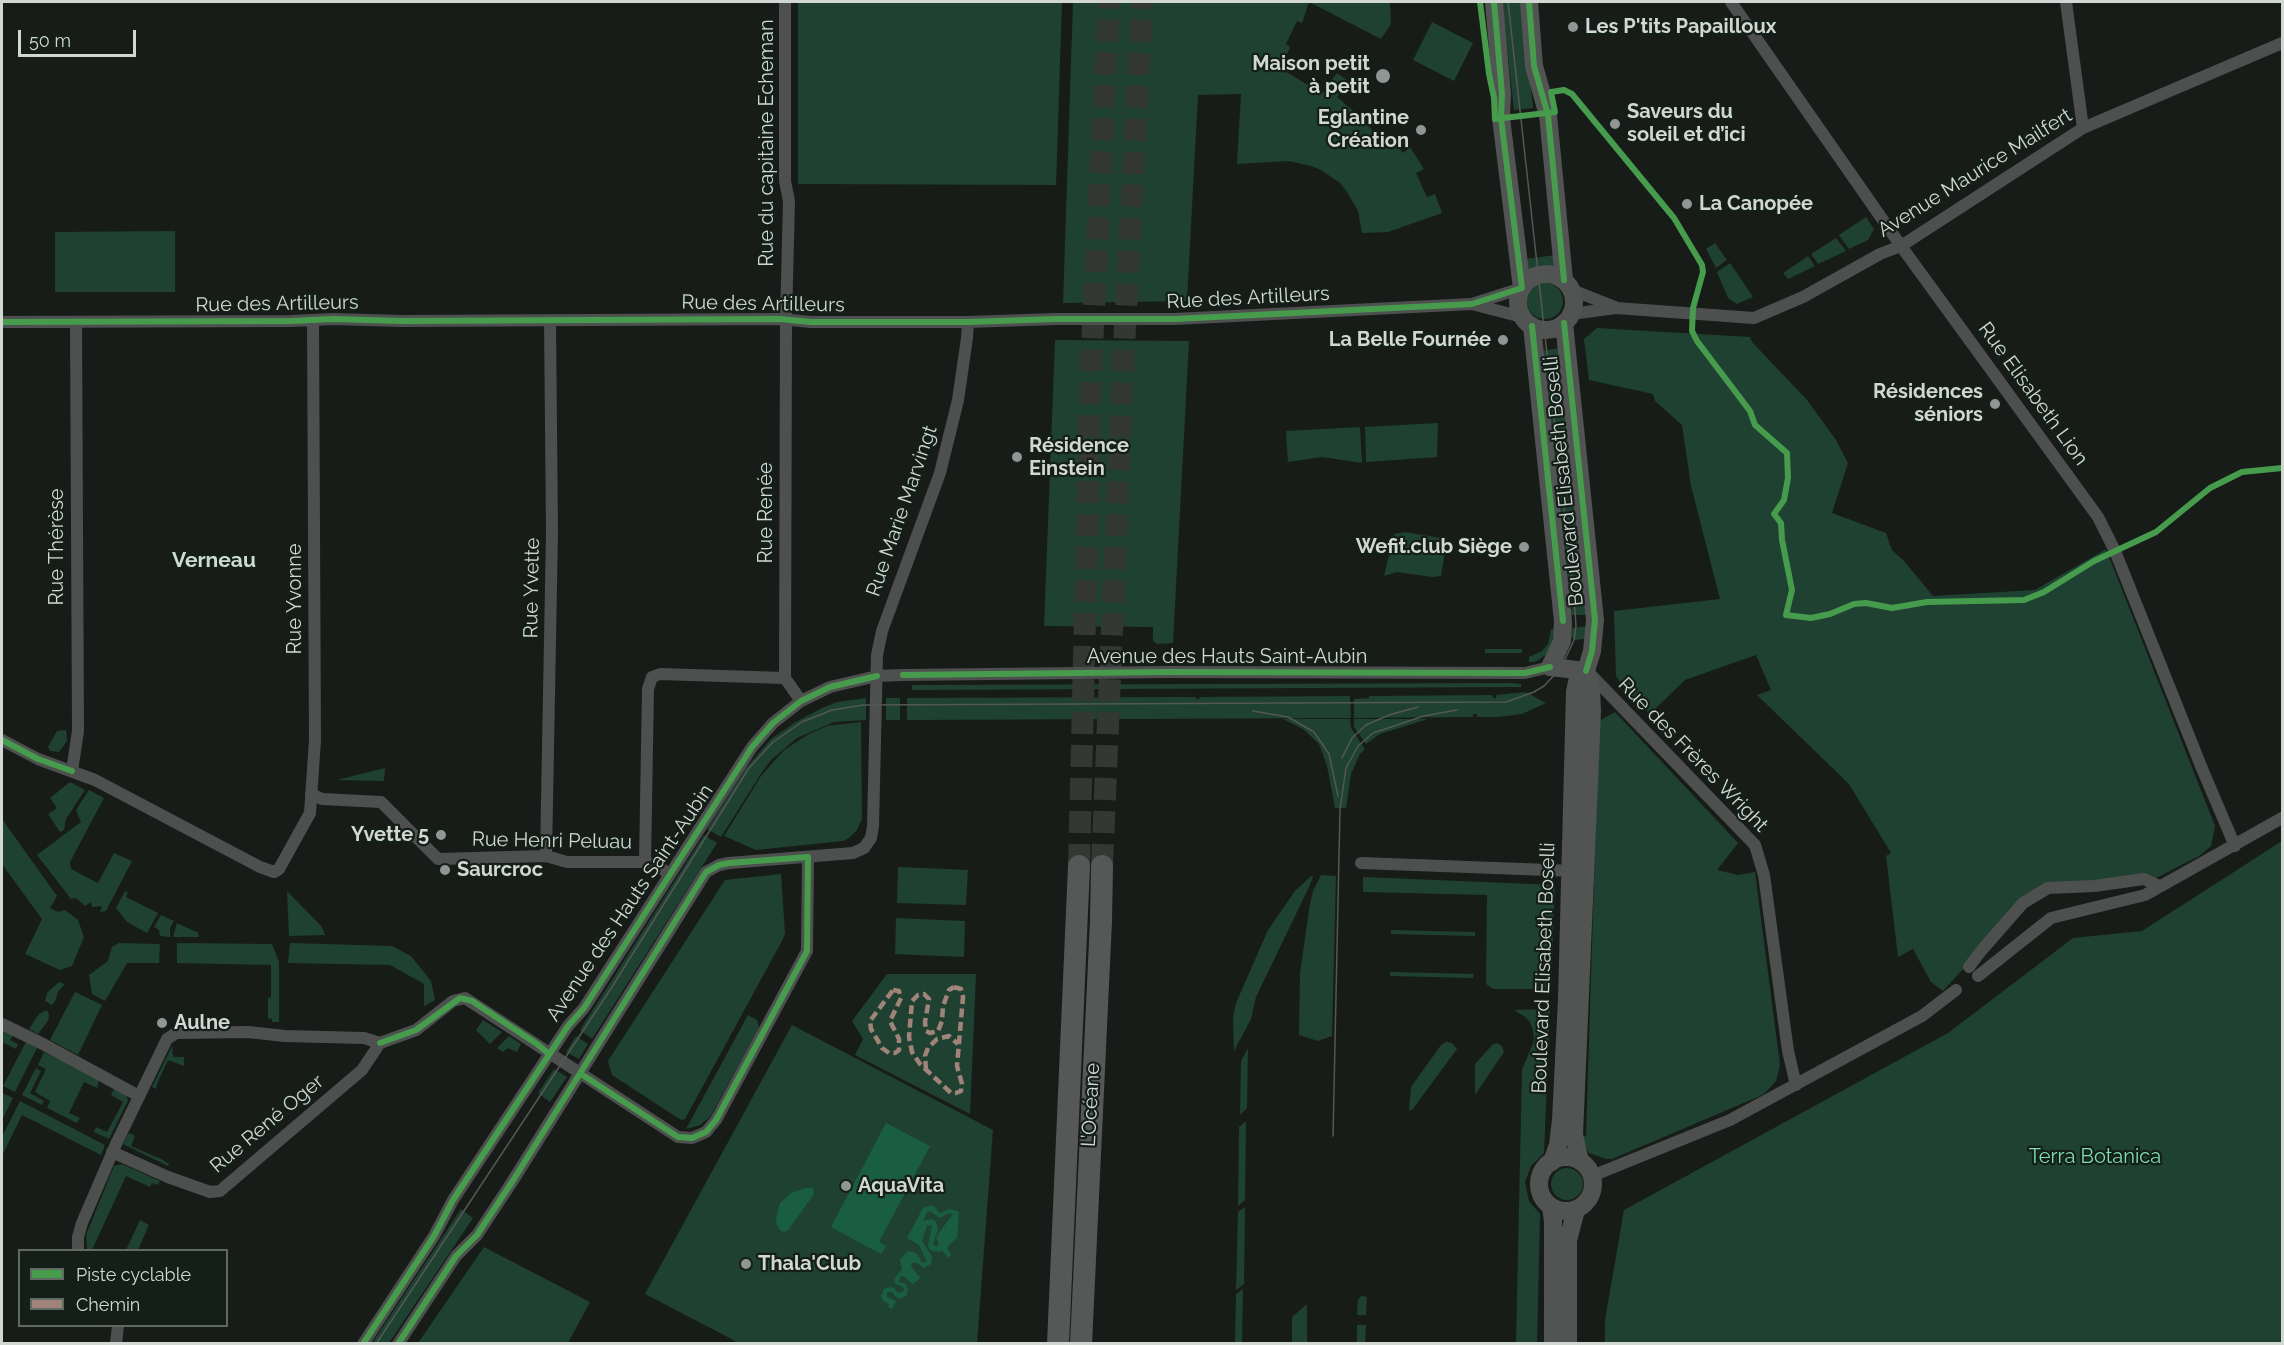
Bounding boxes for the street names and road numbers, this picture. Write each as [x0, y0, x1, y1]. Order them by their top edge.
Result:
street label: Rue du capitaine Echeman [755, 19, 779, 267]
street label: Avenue Maurice Mailfert [1873, 103, 2077, 243]
street label: Rue des Artilleurs [1166, 282, 1330, 314]
street label: Rue des Artilleurs [195, 291, 359, 317]
street label: Rue des Artilleurs [681, 291, 845, 317]
street label: Rue Elisabeth Lion [1973, 318, 2093, 470]
street label: Boulevard Elisabeth Boselli [1539, 355, 1589, 607]
street label: Rue Marie Marvingt [861, 422, 943, 600]
street label: Rue Renée [754, 462, 778, 564]
street label: Rue Thérèse [45, 488, 69, 606]
street label: Rue Yvette [519, 537, 545, 639]
street label: Rue Yvonne [283, 543, 307, 655]
street label: Avenue des Hauts Saint-Aubin [1087, 645, 1367, 669]
street label: Rue des Frères Wright [1613, 673, 1773, 837]
street label: Avenue des Hauts Saint-Aubin [542, 780, 718, 1026]
street label: Rue Henri Peluau [472, 828, 632, 854]
street label: Boulevard Elisabeth Boselli [1528, 842, 1560, 1094]
street label: L’Océane [1077, 1062, 1105, 1148]
street label: Rue René Oger [205, 1070, 329, 1178]

